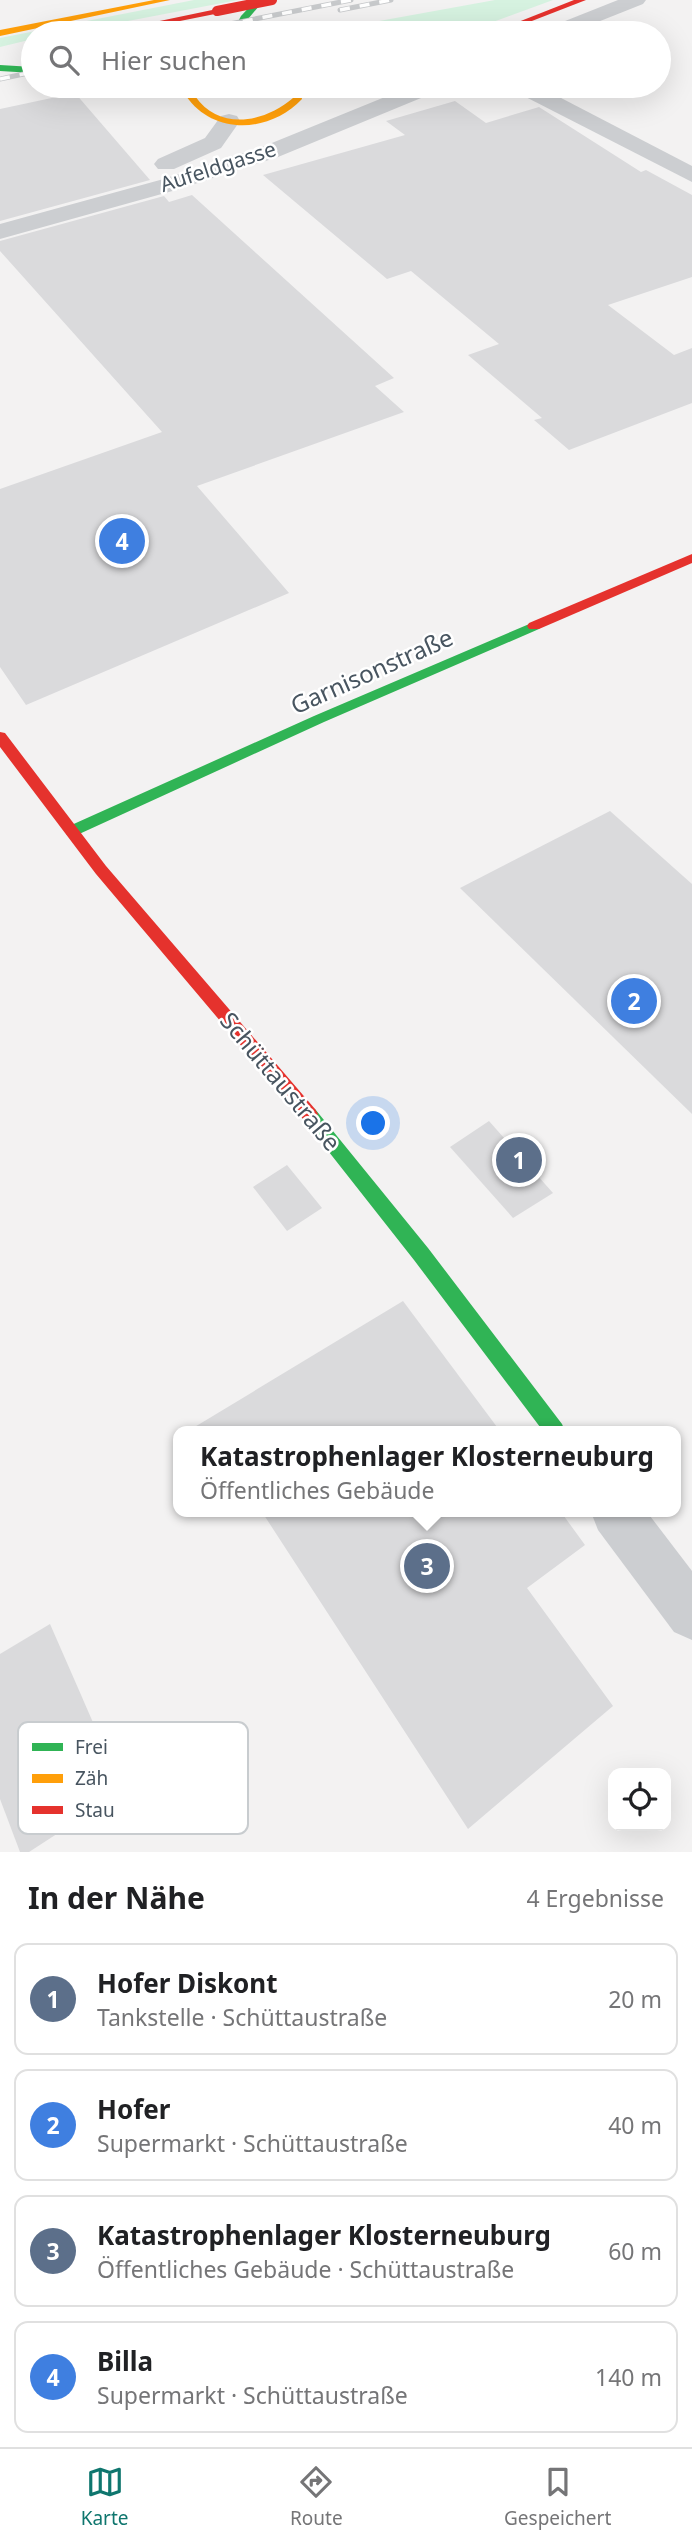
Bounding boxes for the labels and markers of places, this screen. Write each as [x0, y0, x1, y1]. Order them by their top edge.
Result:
pin: 4 [99, 515, 145, 567]
pin: 2 [611, 975, 657, 1027]
pin: 1 [496, 1134, 542, 1186]
pin: 3 [404, 1540, 450, 1592]

